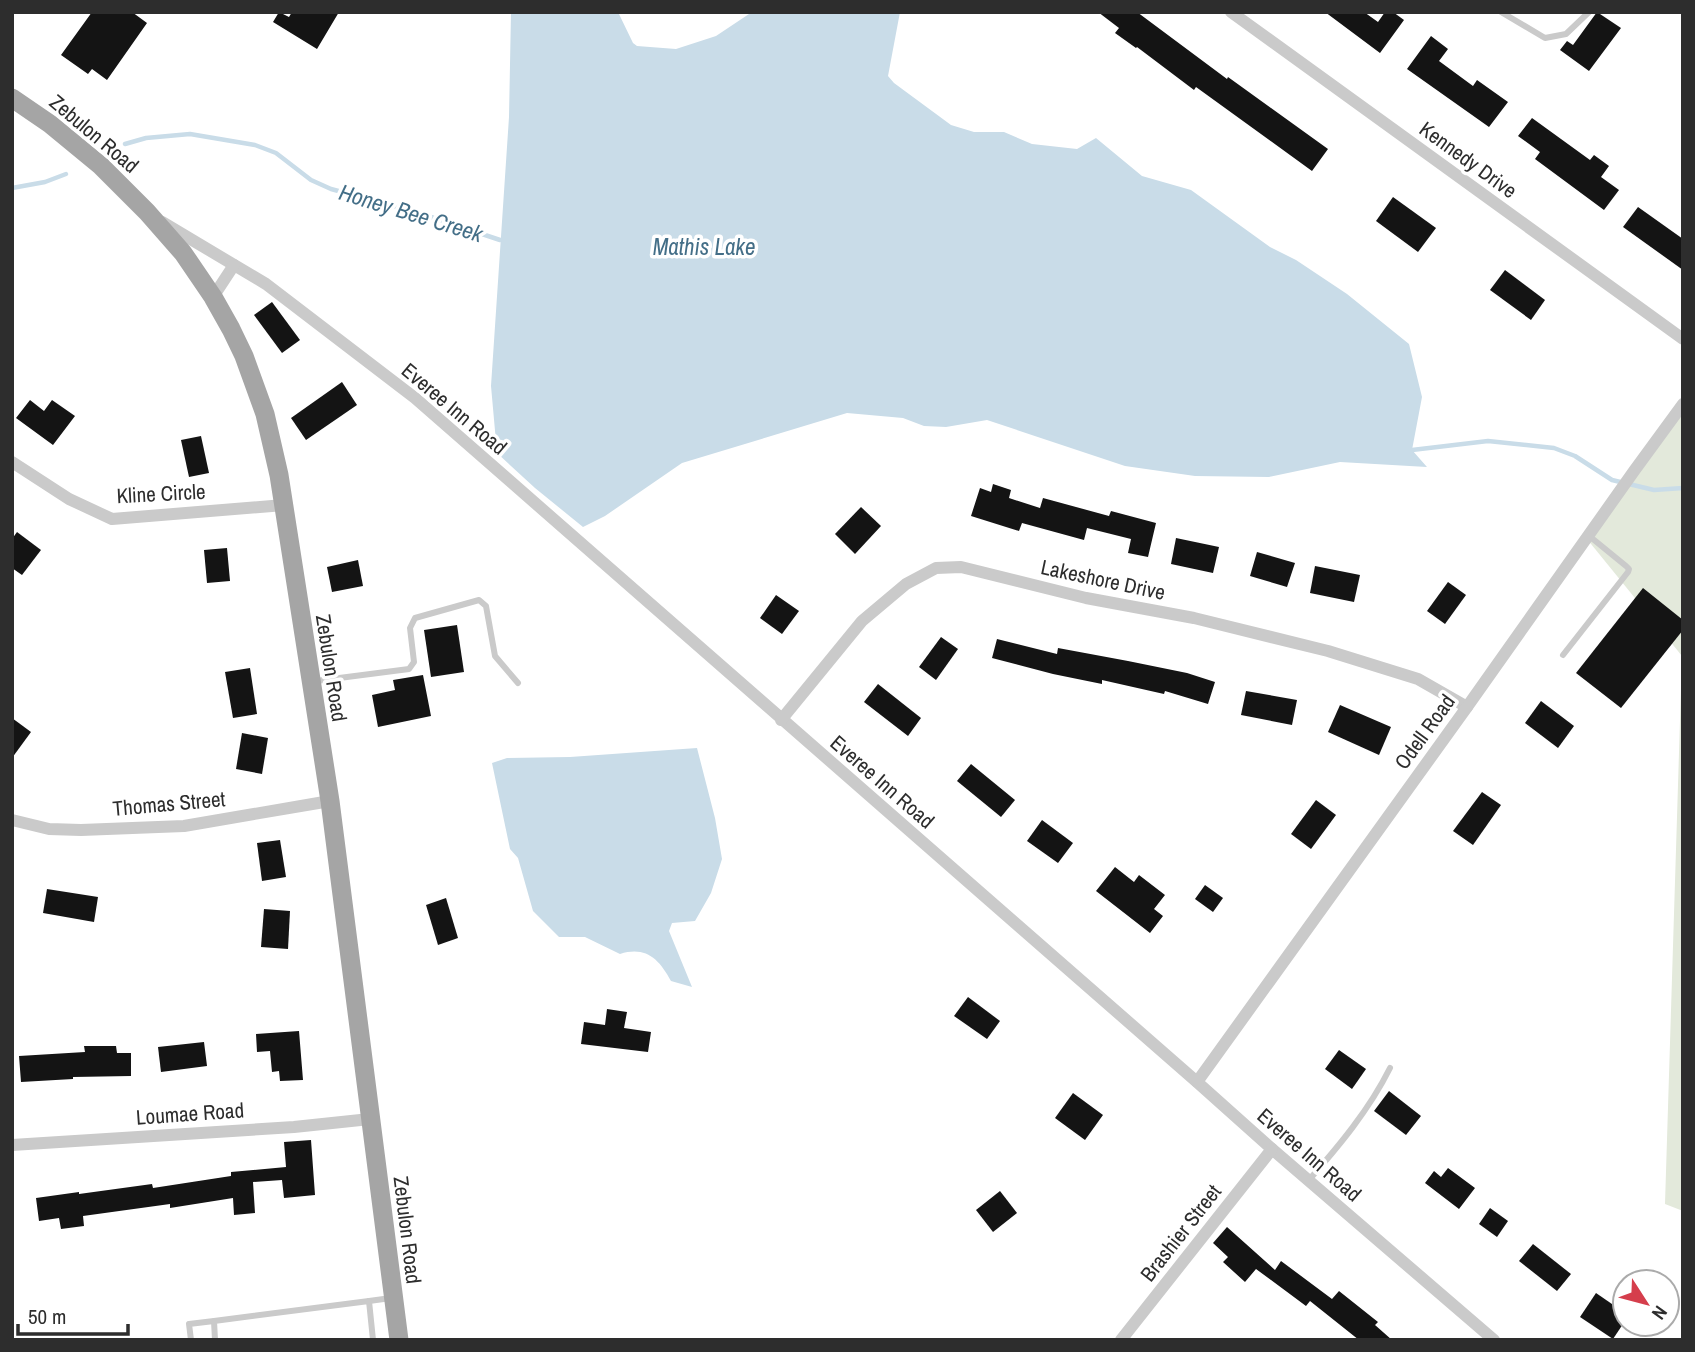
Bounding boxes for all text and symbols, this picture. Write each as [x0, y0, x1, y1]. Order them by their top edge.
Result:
street label: Zebulon Road [44, 88, 145, 179]
street label: Kennedy Drive [1414, 114, 1523, 205]
water label: Honey Bee Creek [335, 176, 488, 250]
water label: Mathis Lake [653, 231, 755, 262]
street label: Everee Inn Road [396, 356, 513, 461]
street label: Kline Circle [116, 477, 206, 510]
street label: Lakeshore Drive [1038, 552, 1168, 607]
street label: Zebulon Road [309, 612, 354, 724]
street label: Odell Road [1388, 688, 1462, 775]
street label: Everee Inn Road [824, 728, 941, 835]
street label: Thomas Street [111, 784, 227, 823]
street label: Loumae Road [135, 1095, 245, 1132]
street label: Everee Inn Road [1251, 1101, 1368, 1208]
street label: Zebulon Road [387, 1174, 428, 1285]
street label: Brashier Street [1134, 1178, 1228, 1287]
north arrow [1611, 1268, 1681, 1338]
scale bar [18, 1292, 128, 1336]
text: N [1646, 1301, 1674, 1325]
text: 50 m [28, 1302, 66, 1331]

